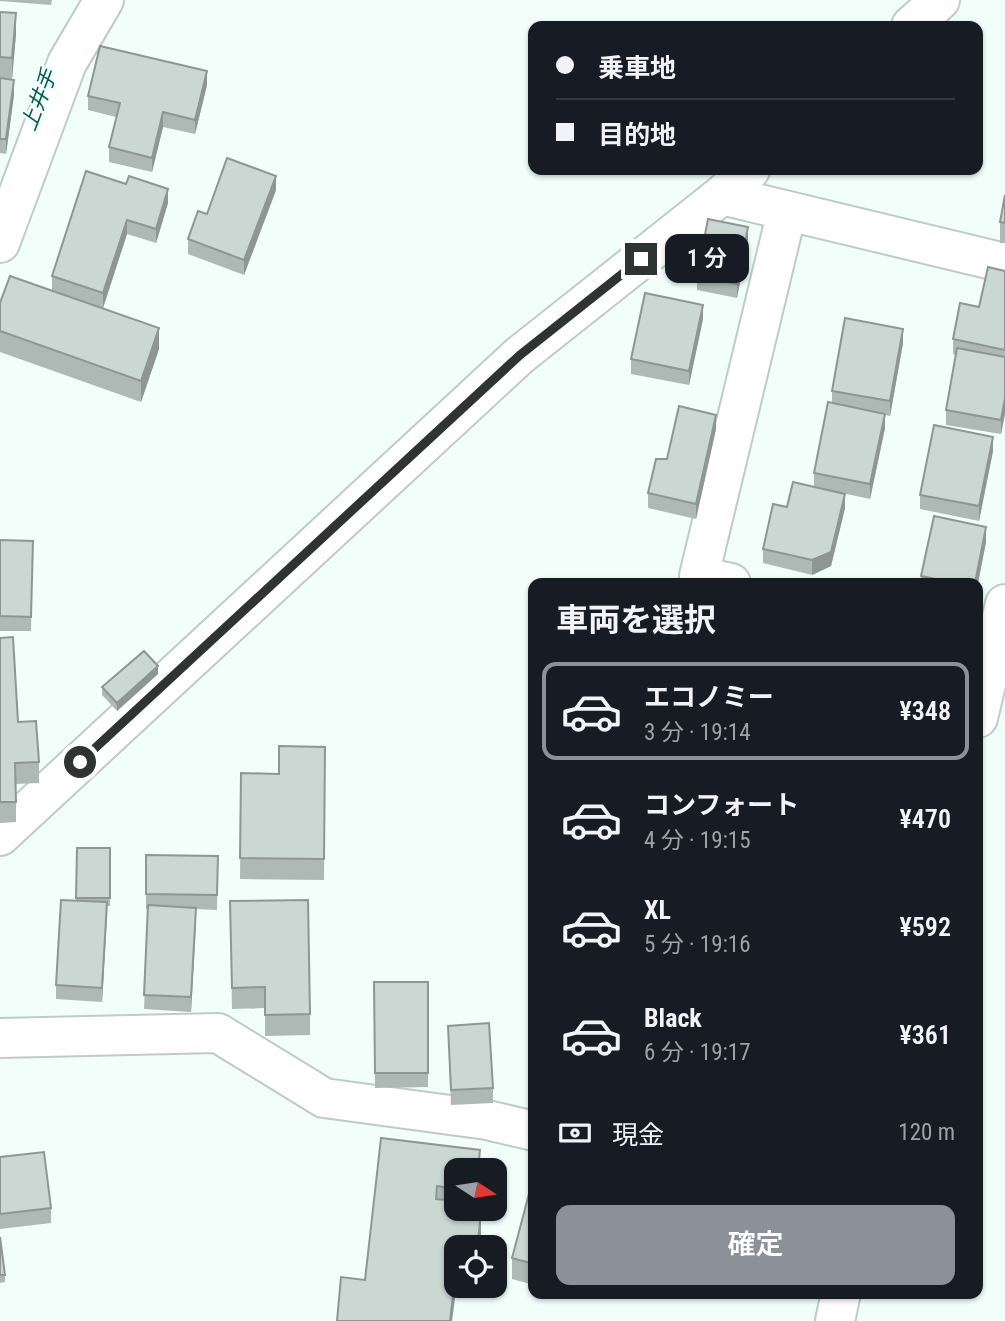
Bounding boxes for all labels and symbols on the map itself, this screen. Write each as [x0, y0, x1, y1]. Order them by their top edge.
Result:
water label: 上井手 [17, 64, 62, 134]
callout: 1 分 [666, 234, 750, 284]
route end [625, 243, 657, 275]
route start [64, 746, 96, 778]
north arrow [444, 1158, 508, 1222]

